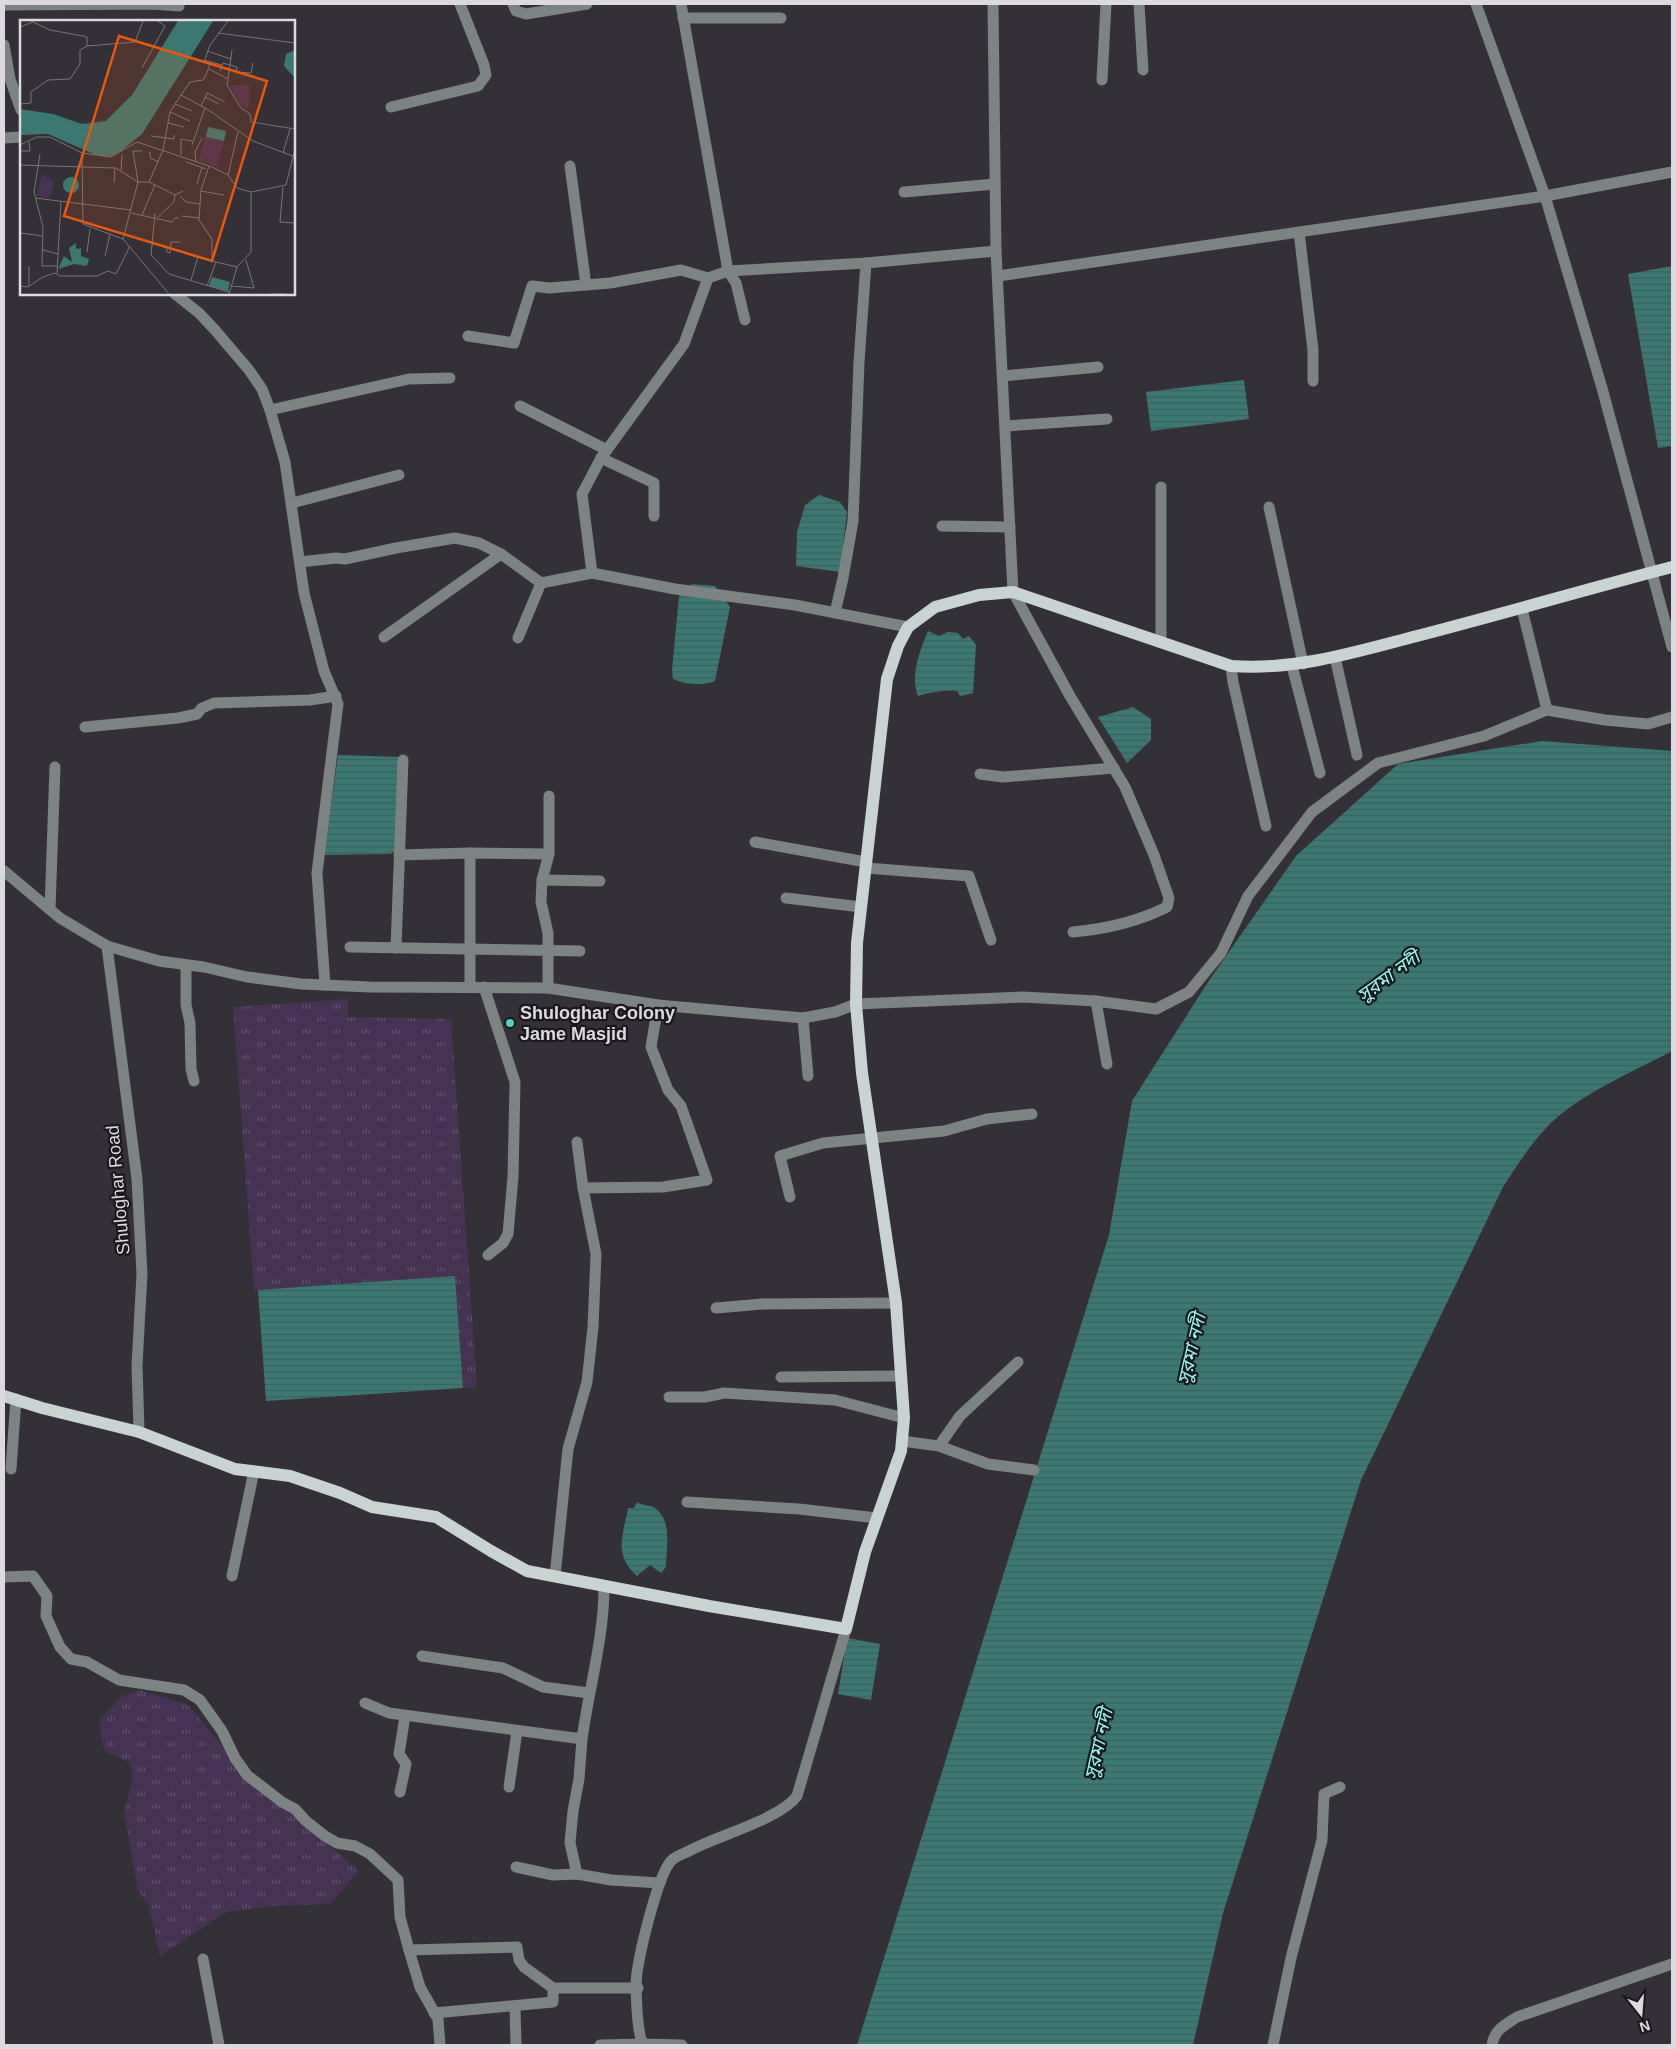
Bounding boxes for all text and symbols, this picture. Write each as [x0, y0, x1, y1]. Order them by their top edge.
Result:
inset map [20, 20, 295, 295]
water label: সুরমা নদী [1352, 944, 1427, 1007]
place label: Shuloghar Colony Jame Masjid [520, 1003, 675, 1044]
marker: Shuloghar Colony Jame Masjid [504, 1017, 516, 1029]
street label: Shuloghar Road [102, 1124, 134, 1256]
water label: সুরমা নদী [1172, 1308, 1212, 1387]
water label: সুরমা নদী [1079, 1703, 1119, 1782]
north arrow [1616, 1989, 1666, 2039]
text: N [1638, 2017, 1652, 2036]

